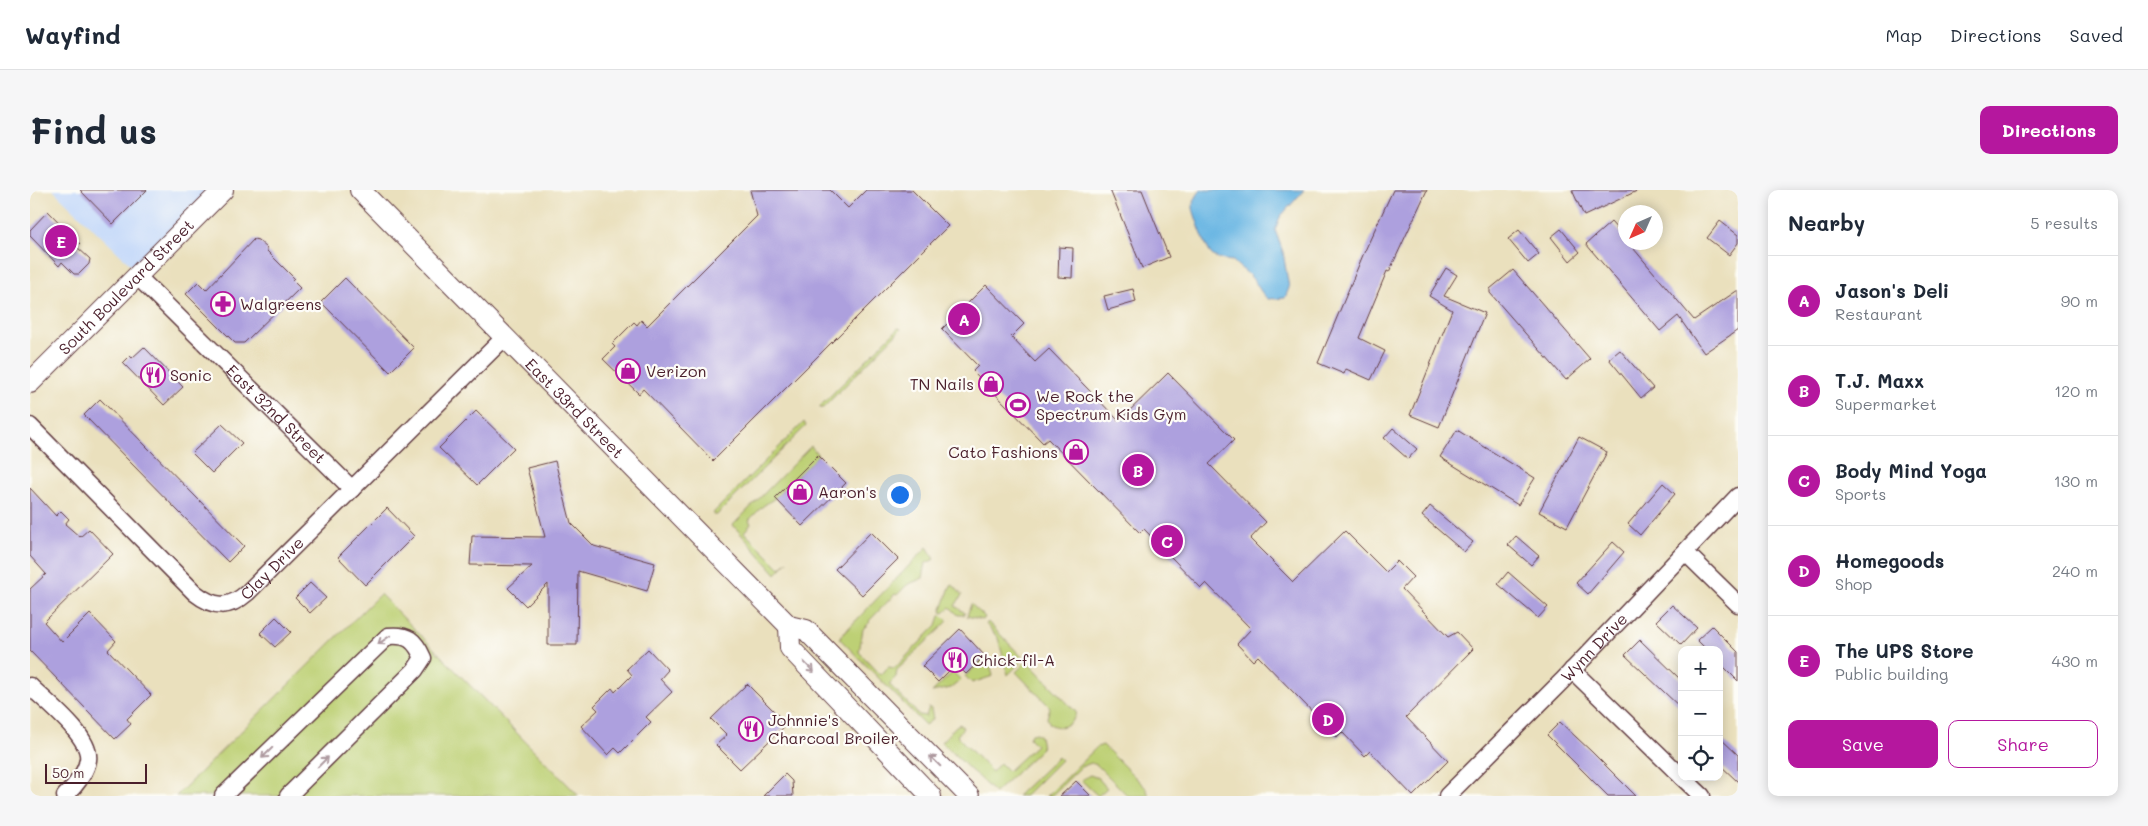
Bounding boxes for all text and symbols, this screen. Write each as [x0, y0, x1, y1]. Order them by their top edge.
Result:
text: Wayfind [25, 19, 121, 50]
text: Map [1885, 23, 1922, 47]
text: Directions [1950, 23, 2042, 47]
text: Saved [2070, 23, 2123, 47]
button: Directions [1980, 106, 2118, 154]
text: Find us [30, 107, 157, 153]
north arrow [1618, 205, 1663, 250]
text: Nearby [1788, 209, 1865, 236]
text: 5 results [2030, 212, 2098, 233]
street label: South Boulevard Street [54, 214, 198, 359]
pin: E [45, 222, 77, 260]
text: Jason's Deli [1835, 278, 1949, 303]
text: A [1798, 290, 1810, 311]
text: 90 m [2061, 290, 2098, 311]
pharmacy icon: Walgreens [210, 291, 236, 317]
place label: Walgreens [240, 293, 322, 314]
pin: A [948, 300, 980, 338]
text: Restaurant [1835, 303, 1923, 324]
street label: East 33rd Street [521, 353, 629, 462]
shop icon: Verizon [615, 358, 641, 384]
street label: East 32nd Street [222, 359, 331, 468]
place label: Verizon [646, 360, 706, 381]
restaurant icon: Sonic [140, 362, 166, 388]
place label: Sonic [170, 364, 212, 385]
text: T.J. Maxx [1835, 368, 1924, 393]
shop icon: TN Nails [978, 371, 1004, 397]
place label: TN Nails [910, 373, 974, 394]
text: B [1799, 380, 1809, 401]
text: 120 m [2054, 380, 2098, 401]
place label: We Rock the Spectrum Kids Gym [1036, 385, 1187, 424]
sports icon: We Rock the Spectrum Kids Gym [1005, 392, 1031, 418]
text: Supermarket [1835, 393, 1937, 414]
shop icon: Cato Fashions [1063, 439, 1089, 465]
place label: Cato Fashions [948, 441, 1058, 462]
pin: B [1122, 451, 1154, 489]
text: Body Mind Yoga [1835, 458, 1987, 483]
text: C [1798, 470, 1810, 491]
text: 130 m [2054, 470, 2098, 491]
shop icon: Aaron's [787, 479, 813, 505]
place label: Aaron's [818, 481, 877, 502]
your location [887, 482, 913, 508]
text: Sports [1835, 483, 1886, 504]
pin: C [1151, 522, 1183, 560]
street label: Clay Drive [235, 532, 308, 604]
text: Homegoods [1835, 548, 1944, 573]
text: D [1798, 560, 1810, 581]
text: 240 m [2052, 560, 2098, 581]
text: Shop [1835, 573, 1872, 594]
street label: Wynn Drive [1556, 608, 1631, 686]
one-way arrow [377, 635, 391, 645]
text: The UPS Store [1835, 638, 1974, 663]
map controls [1678, 646, 1723, 781]
button: + [1678, 646, 1723, 691]
restaurant icon: Chick-fil-A [942, 647, 968, 673]
place label: Chick-fil-A [972, 649, 1055, 670]
text: E [1799, 650, 1809, 671]
text: 430 m [2051, 650, 2098, 671]
one-way arrow [803, 661, 816, 673]
text: Public building [1835, 663, 1948, 684]
button: − [1678, 691, 1723, 736]
pin: D [1312, 700, 1344, 738]
place label: Johnnie's Charcoal Broiler [768, 709, 899, 748]
restaurant icon: Johnnie's Charcoal Broiler [738, 716, 764, 742]
button: Save [1788, 720, 1938, 768]
button: Share [1948, 720, 2098, 768]
button: locate [1678, 736, 1723, 781]
one-way arrow [261, 746, 273, 759]
one-way arrow [929, 755, 941, 768]
one-way arrow [316, 756, 329, 768]
scale bar [45, 761, 148, 784]
text: 50 m [52, 763, 84, 782]

